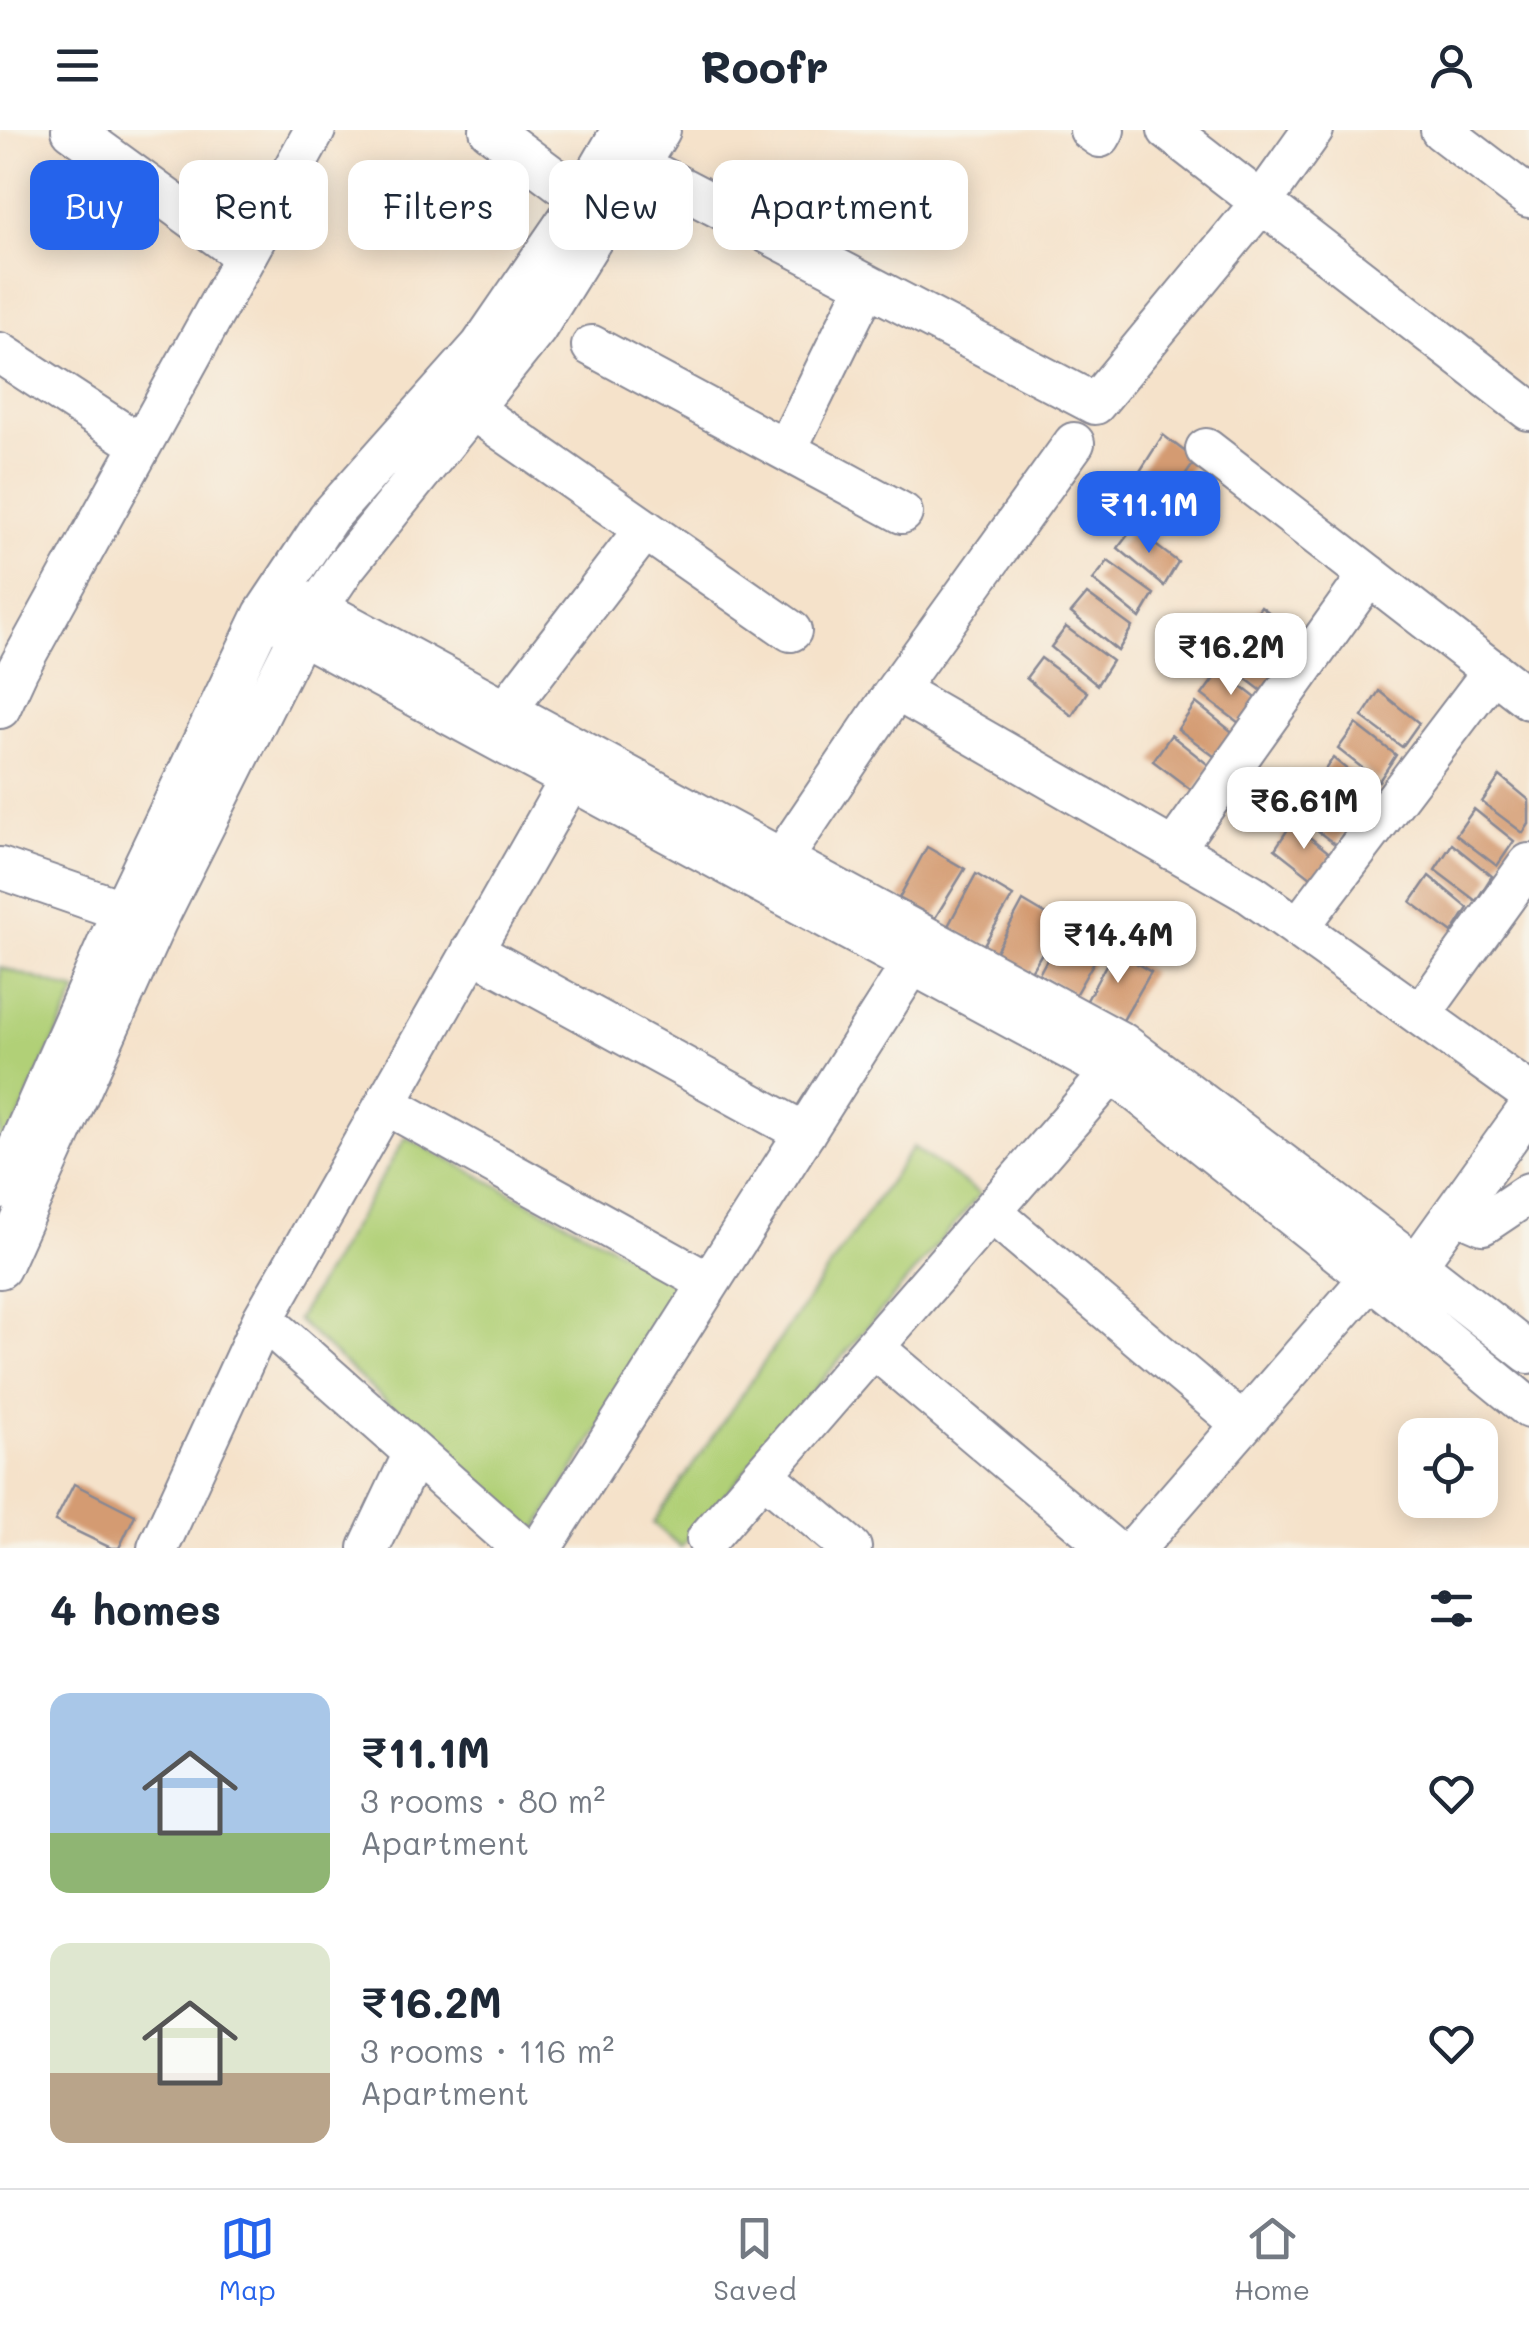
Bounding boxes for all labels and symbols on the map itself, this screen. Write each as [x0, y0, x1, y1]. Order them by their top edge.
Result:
pin: ₹11.1M [1068, 471, 1230, 556]
pin: ₹16.2M [1150, 613, 1312, 698]
pin: ₹6.61M [1223, 767, 1385, 852]
pin: ₹14.4M [1037, 901, 1199, 986]

